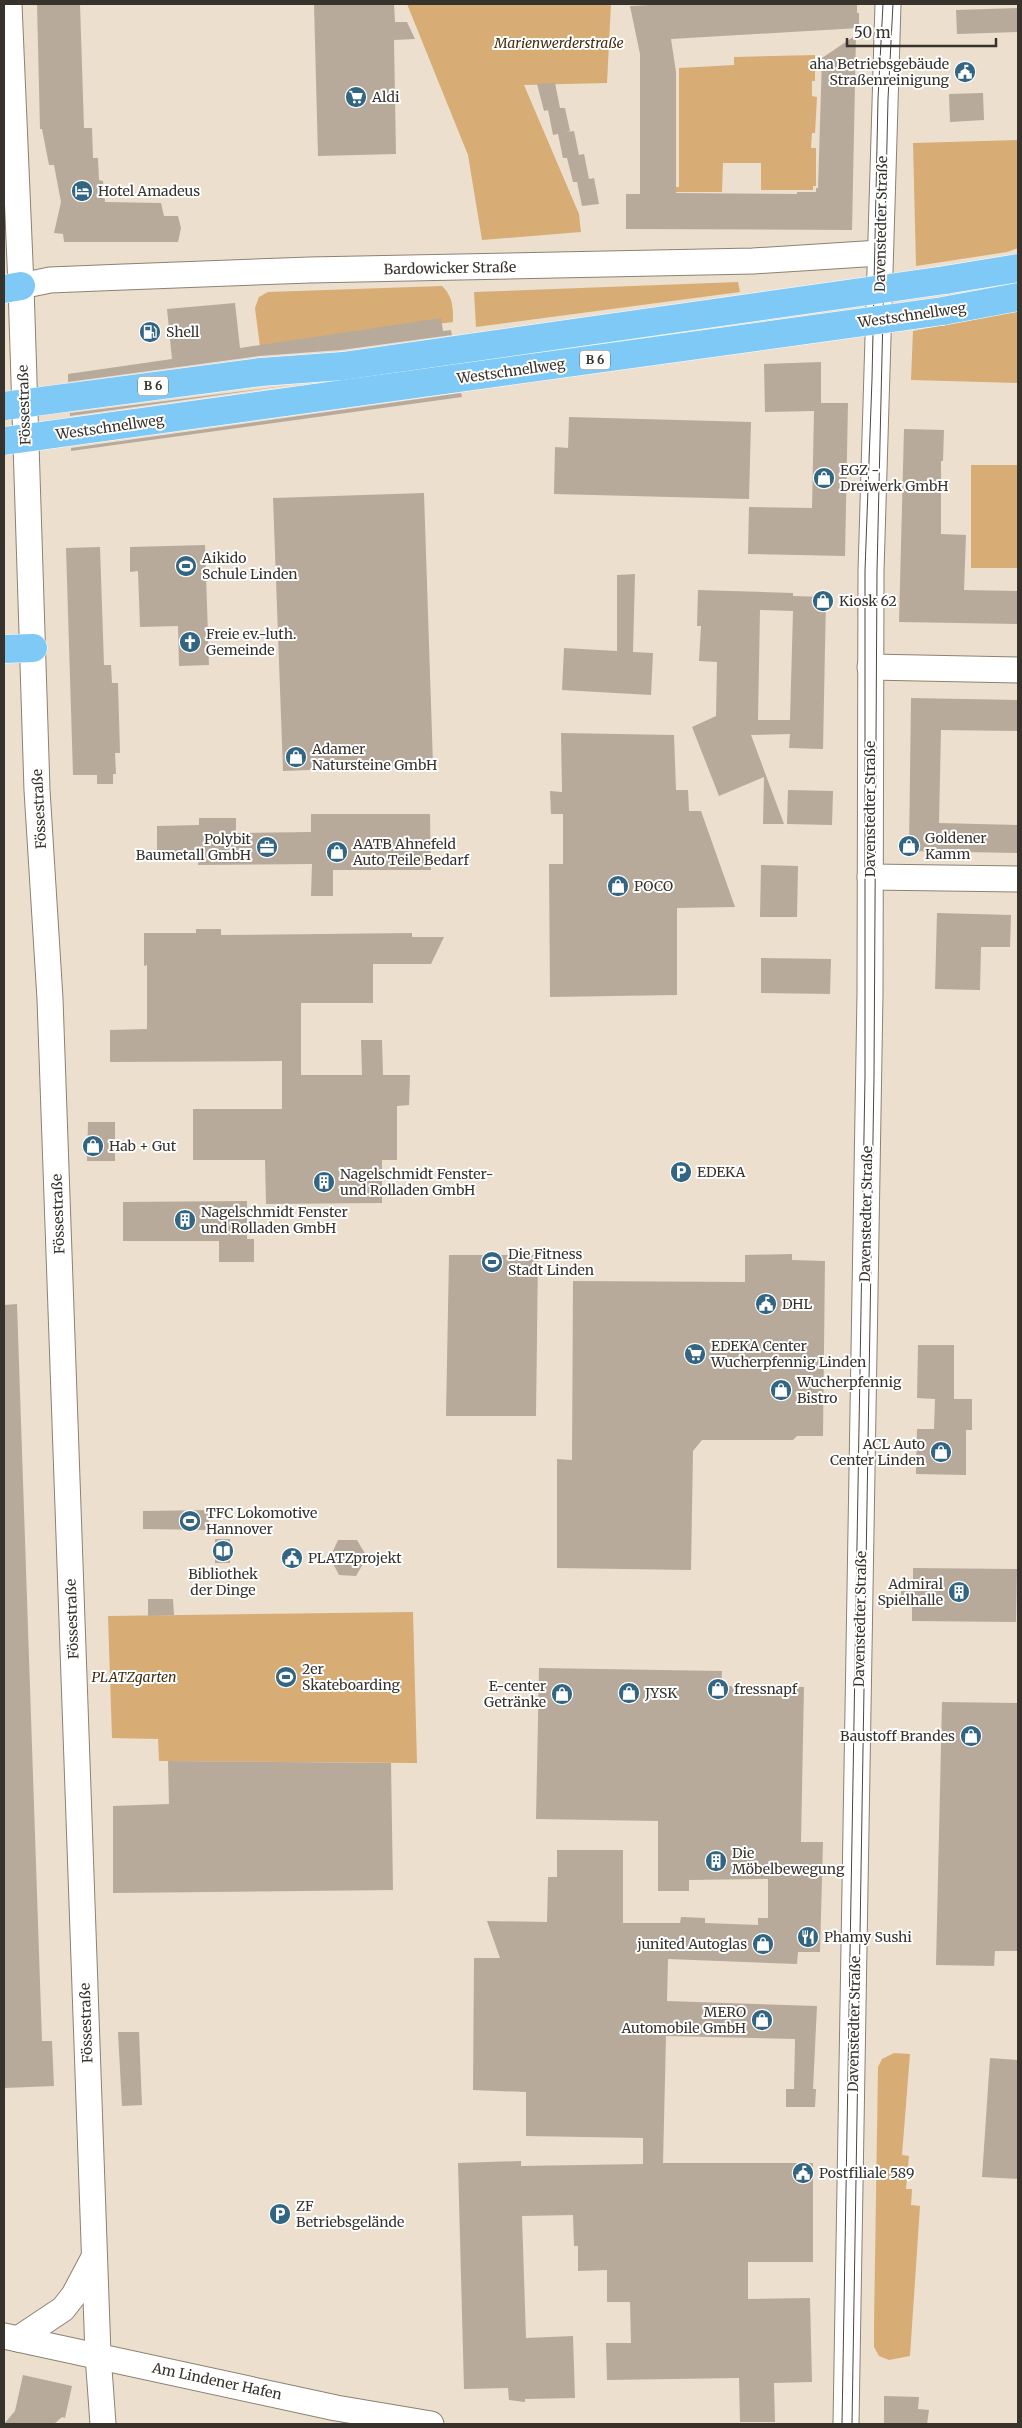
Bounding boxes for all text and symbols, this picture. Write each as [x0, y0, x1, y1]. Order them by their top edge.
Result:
scale bar [847, 15, 996, 47]
text: 50 m [854, 23, 891, 42]
park label: Marienwerderstraße [493, 34, 624, 52]
place label: aha Betriebsgebäude Straßenreinigung [810, 55, 950, 89]
public building icon: aha Betriebsgebäude Straßenreinigung [953, 60, 977, 84]
supermarket icon: Aldi [344, 85, 368, 109]
place label: Aldi [371, 88, 400, 106]
street label: Davenstedter Straße [871, 156, 891, 292]
hotel icon: Hotel Amadeus [70, 179, 94, 203]
place label: Hotel Amadeus [98, 182, 200, 200]
street label: Bardowicker Straße [384, 258, 516, 278]
street label: Westschnellweg [856, 298, 968, 332]
fuel station icon: Shell [138, 320, 162, 344]
place label: Shell [166, 323, 200, 341]
road number: B 6 [580, 350, 610, 370]
street label: Westschnellweg [455, 354, 567, 388]
street label: Fössestraße [14, 365, 34, 445]
road number: B 6 [138, 376, 168, 396]
street label: Westschnellweg [54, 410, 166, 444]
place label: EGZ - Dreiwerk GmbH [840, 461, 948, 495]
shop icon: EGZ - Dreiwerk GmbH [812, 466, 836, 490]
place label: Aikido Schule Linden [201, 549, 298, 583]
sports icon: Aikido Schule Linden [174, 554, 198, 578]
shop icon: Kiosk 62 [811, 589, 835, 613]
place label: Kiosk 62 [839, 592, 897, 610]
place label: Freie ev.-luth. Gemeinde [206, 625, 296, 659]
church icon: Freie ev.-luth. Gemeinde [178, 630, 202, 654]
place label: Adamer Natursteine GmbH [311, 740, 437, 774]
street label: Davenstedter Straße [861, 741, 879, 877]
shop icon: Adamer Natursteine GmbH [284, 745, 308, 769]
street label: Fössestraße [28, 768, 50, 850]
place label: Goldener Kamm [925, 829, 987, 863]
place label: Polybit Baumetall GmbH [136, 830, 252, 864]
shop icon: Goldener Kamm [897, 834, 921, 858]
office icon: Polybit Baumetall GmbH [255, 835, 279, 859]
place label: AATB Ahnefeld Auto Teile Bedarf [352, 835, 470, 869]
shop icon: AATB Ahnefeld Auto Teile Bedarf [325, 840, 349, 864]
shop icon: POCO [606, 874, 630, 898]
place label: POCO [634, 877, 673, 895]
shop icon: Hab + Gut [81, 1134, 105, 1158]
place label: Hab + Gut [109, 1137, 177, 1155]
street label: Davenstedter Straße [856, 1146, 876, 1282]
parking icon: EDEKA [669, 1160, 693, 1184]
place label: EDEKA [697, 1163, 746, 1181]
place label: Nagelschmidt Fenster- und Rolladen GmbH [340, 1165, 494, 1199]
building icon: Nagelschmidt Fenster- und Rolladen GmbH [312, 1170, 336, 1194]
street label: Fössestraße [48, 1174, 68, 1254]
place label: Nagelschmidt Fenster und Rolladen GmbH [201, 1203, 348, 1237]
building icon: Nagelschmidt Fenster und Rolladen GmbH [173, 1208, 197, 1232]
place label: Die Fitness Stadt Linden [508, 1245, 594, 1279]
sports icon: Die Fitness Stadt Linden [480, 1250, 504, 1274]
public building icon: DHL [754, 1292, 778, 1316]
place label: DHL [782, 1295, 813, 1313]
place label: EDEKA Center Wucherpfennig Linden [710, 1337, 866, 1371]
supermarket icon: EDEKA Center Wucherpfennig Linden [683, 1342, 707, 1366]
place label: Wucherpfennig Bistro [796, 1373, 902, 1407]
shop icon: Wucherpfennig Bistro [769, 1378, 793, 1402]
place label: ACL Auto Center Linden [830, 1435, 925, 1469]
shop icon: ACL Auto Center Linden [929, 1440, 953, 1464]
place label: TFC Lokomotive Hannover [206, 1504, 317, 1538]
sports icon: TFC Lokomotive Hannover [178, 1509, 202, 1533]
library icon: Bibliothek der Dinge [211, 1539, 235, 1563]
public building icon: PLATZprojekt [280, 1546, 304, 1570]
place label: PLATZprojekt [308, 1549, 402, 1567]
street label: Davenstedter Straße [850, 1551, 870, 1687]
place label: Bibliothek der Dinge [188, 1565, 258, 1599]
place label: Admiral Spielhalle [877, 1575, 944, 1609]
street label: Fössestraße [62, 1579, 82, 1659]
building icon: Admiral Spielhalle [947, 1580, 971, 1604]
place label: 2er Skateboarding [302, 1660, 401, 1694]
sports icon: 2er Skateboarding [274, 1665, 298, 1689]
park label: PLATZgarten [92, 1668, 177, 1686]
place label: E-center Getränke [484, 1677, 546, 1711]
shop icon: fressnapf [706, 1677, 730, 1701]
place label: fressnapf [734, 1680, 798, 1698]
shop icon: JYSK [617, 1681, 641, 1705]
shop icon: E-center Getränke [550, 1682, 574, 1706]
place label: JYSK [644, 1684, 678, 1702]
shop icon: Baustoff Brandes [959, 1724, 983, 1748]
place label: Baustoff Brandes [840, 1727, 955, 1745]
place label: Die Möbelbewegung [732, 1844, 845, 1878]
building icon: Die Möbelbewegung [704, 1849, 728, 1873]
restaurant icon: Phamy Sushi [796, 1925, 820, 1949]
place label: Phamy Sushi [824, 1928, 912, 1946]
shop icon: junited Autoglas [751, 1932, 775, 1956]
place label: junited Autoglas [636, 1935, 747, 1953]
street label: Davenstedter Straße [844, 1956, 864, 2092]
street label: Fössestraße [76, 1983, 96, 2063]
place label: MERO Automobile GmbH [621, 2003, 746, 2037]
shop icon: MERO Automobile GmbH [750, 2008, 774, 2032]
public building icon: Postfiliale 589 [791, 2161, 815, 2185]
place label: Postfiliale 589 [819, 2164, 914, 2182]
place label: ZF Betriebsgelände [296, 2197, 404, 2231]
parking icon: ZF Betriebsgelände [268, 2202, 292, 2226]
street label: Am Lindener Hafen [150, 2358, 283, 2404]

